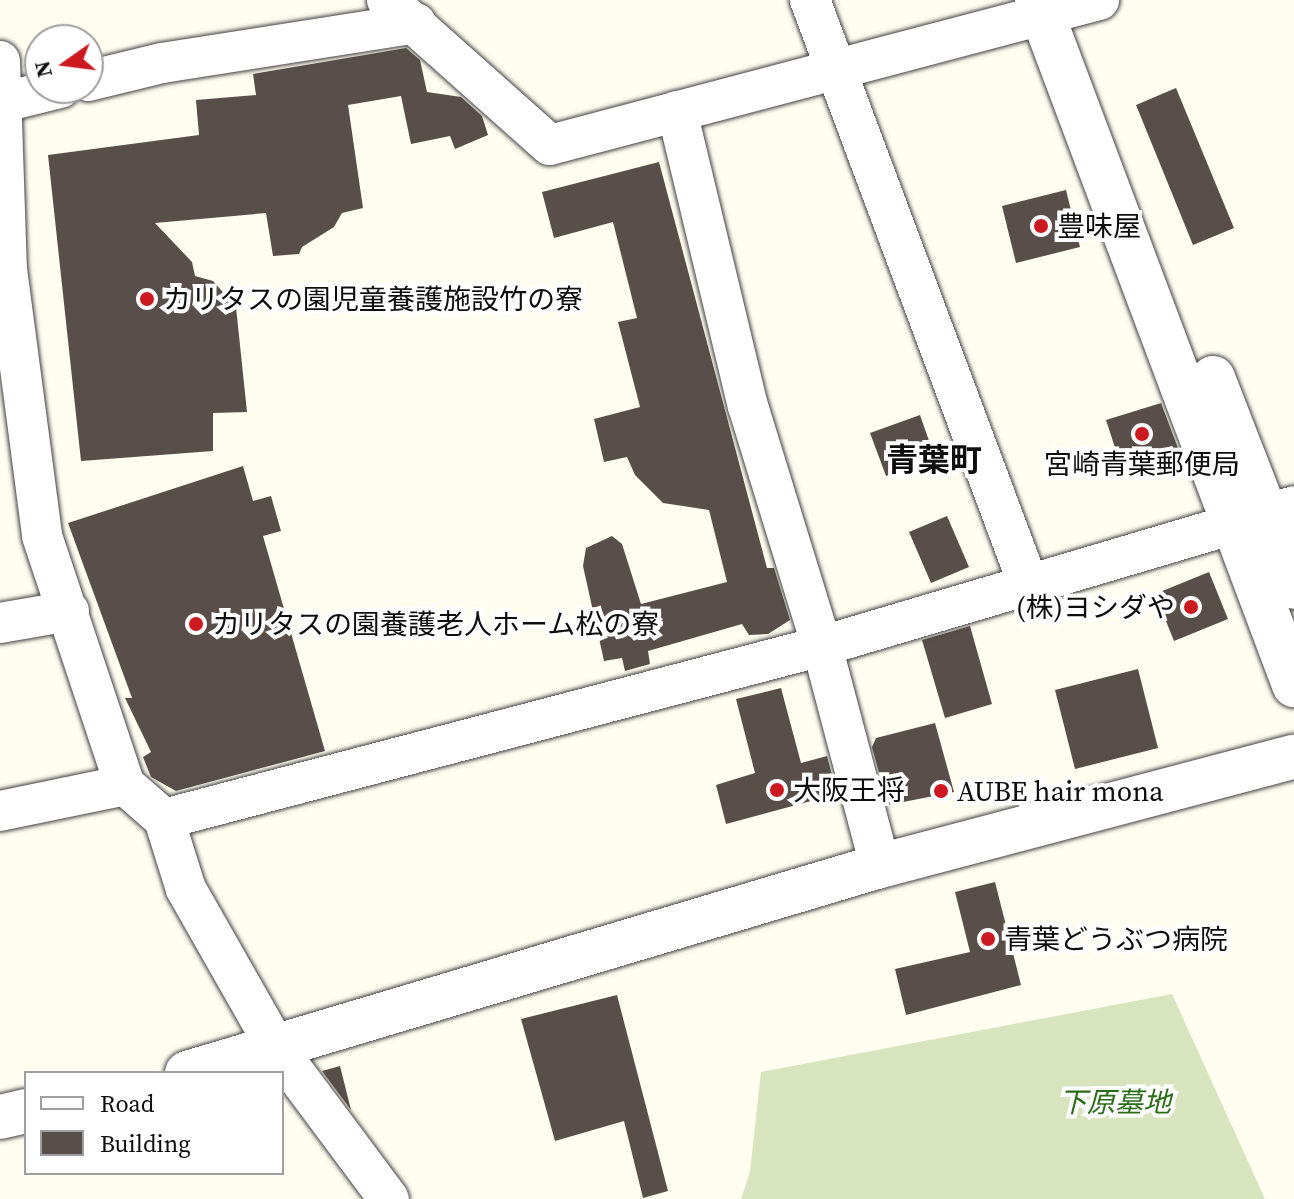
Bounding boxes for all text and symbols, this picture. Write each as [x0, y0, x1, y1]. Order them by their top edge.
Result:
north arrow [24, 24, 104, 104]
text: N [26, 58, 59, 81]
place label: 豊味屋 [1057, 209, 1141, 243]
marker: 豊味屋 [1032, 217, 1050, 235]
place label: カリタスの園児童養護施設竹の寮 [163, 282, 583, 316]
marker: カリタスの園児童養護施設竹の寮 [138, 290, 156, 308]
marker: 宮崎青葉郵便局 [1133, 425, 1151, 443]
district label: 青葉町 [886, 441, 982, 479]
place label: 宮崎青葉郵便局 [1044, 447, 1240, 481]
place label: (株)ヨシダや [1016, 590, 1175, 624]
marker: (株)ヨシダや [1182, 598, 1200, 616]
place label: カリタスの園養護老人ホーム松の寮 [212, 607, 660, 641]
marker: カリタスの園養護老人ホーム松の寮 [187, 615, 205, 633]
place label: 大阪王将 [793, 773, 905, 807]
place label: AUBE hair mona [957, 774, 1163, 808]
marker: 大阪王将 [768, 781, 786, 799]
marker: AUBE hair mona [932, 782, 950, 800]
place label: 青葉どうぶつ病院 [1004, 922, 1228, 956]
marker: 青葉どうぶつ病院 [979, 930, 997, 948]
legend [24, 1071, 284, 1175]
park label: 下原墓地 [1059, 1085, 1171, 1119]
text: Road [100, 1087, 154, 1120]
text: Building [100, 1127, 191, 1160]

